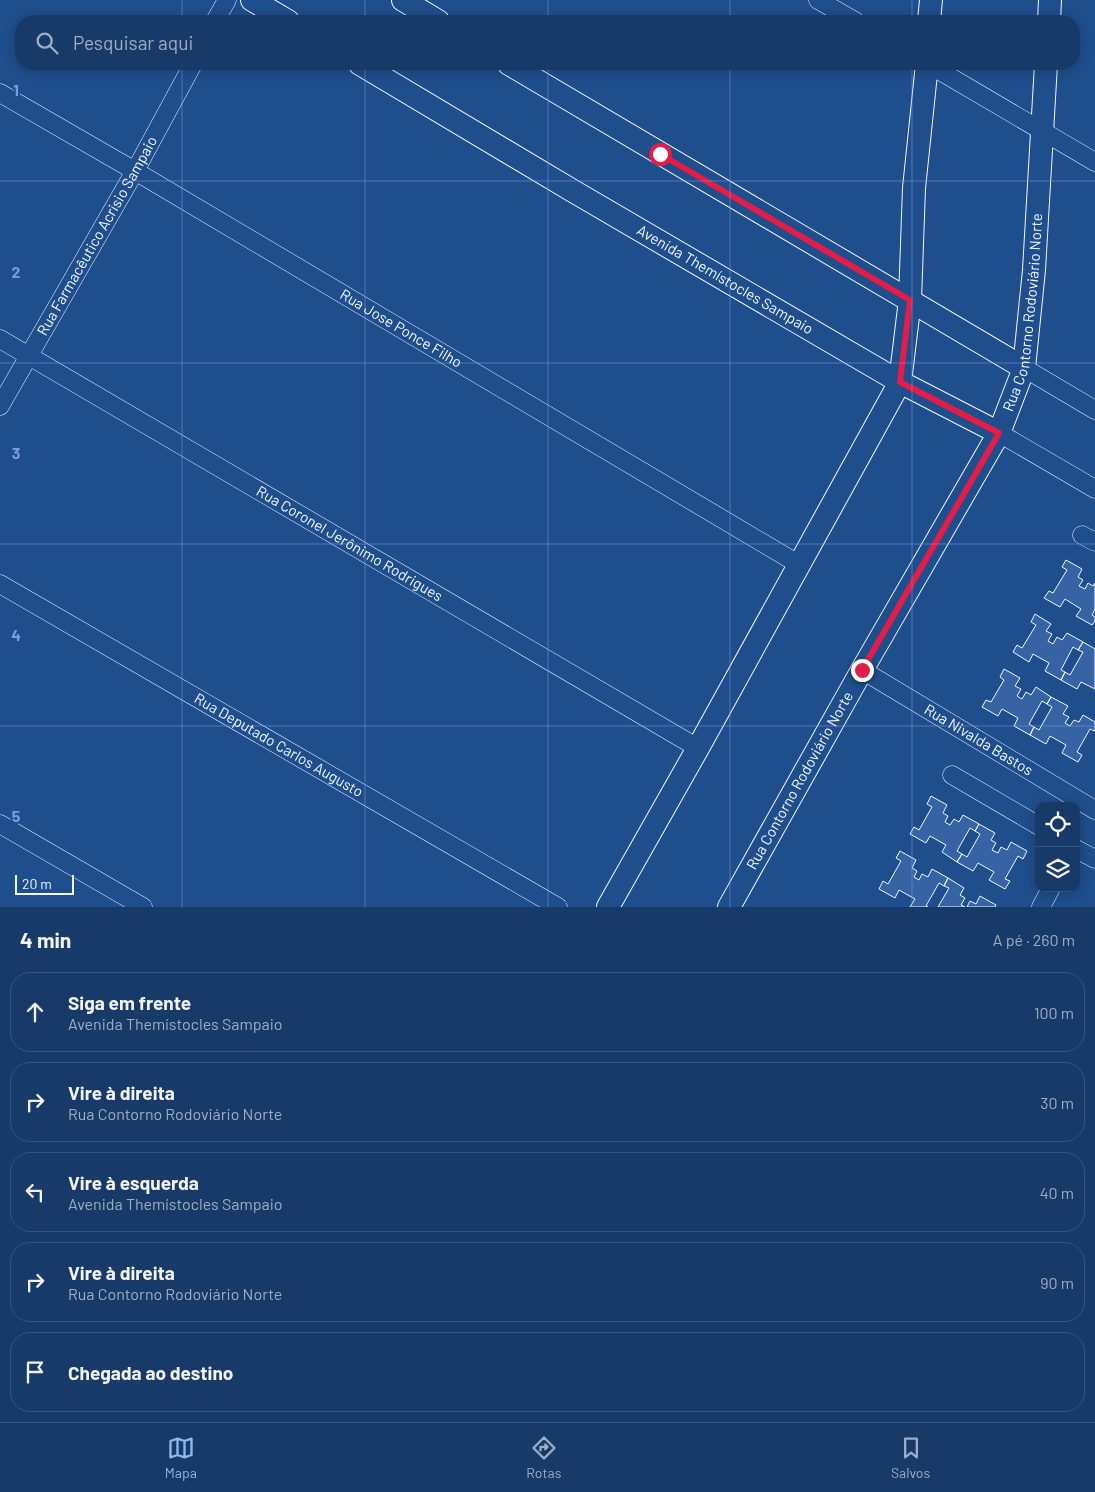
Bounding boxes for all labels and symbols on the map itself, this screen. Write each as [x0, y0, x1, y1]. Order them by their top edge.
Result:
text: 1 [13, 80, 19, 99]
street label: Rua Farmacêutico Acrisio Sampaio [33, 133, 160, 338]
route start [649, 143, 672, 166]
street label: Rua Contorno Rodoviário Norte [998, 213, 1045, 414]
street label: Avenida Themístocles Sampaio [634, 220, 817, 337]
text: 2 [12, 262, 21, 281]
street label: Rua Jose Ponce Filho [337, 285, 466, 371]
text: 3 [12, 443, 20, 462]
street label: Rua Coronel Jerônimo Rodrigues [254, 481, 446, 604]
text: 4 [11, 625, 21, 644]
route end [851, 659, 874, 682]
street label: Rua Contorno Rodoviário Norte [742, 688, 856, 872]
street label: Rua Deputado Carlos Augusto [192, 689, 367, 800]
street label: Rua Nivalda Bastos [921, 700, 1037, 779]
text: 5 [12, 806, 21, 825]
scale bar [15, 872, 74, 895]

